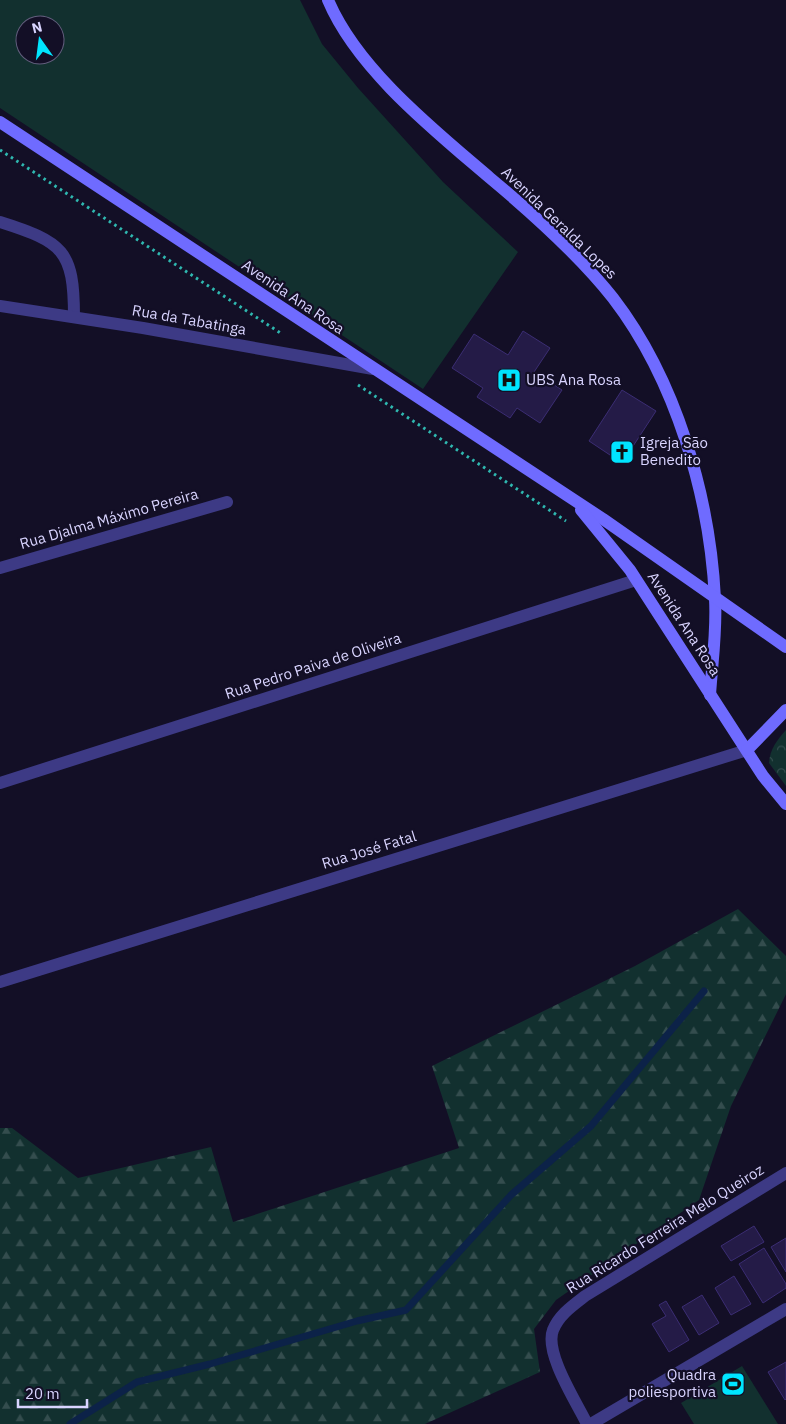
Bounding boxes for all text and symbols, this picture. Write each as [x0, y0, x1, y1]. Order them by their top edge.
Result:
north arrow [15, 15, 65, 65]
text: N [30, 17, 44, 37]
street label: Avenida Geralda Lopes [497, 162, 621, 283]
street label: Avenida Ana Rosa [238, 255, 348, 338]
street label: Rua da Tabatinga [131, 300, 248, 339]
hospital icon: UBS Ana Rosa [496, 367, 522, 393]
place label: UBS Ana Rosa [526, 370, 621, 389]
place label: Igreja São Benedito [640, 433, 708, 469]
church icon: Igreja São Benedito [609, 439, 635, 465]
street label: Rua Djalma Máximo Pereira [17, 484, 200, 553]
street label: Avenida Ana Rosa [644, 568, 725, 679]
street label: Rua Pedro Paiva de Oliveira [222, 628, 403, 703]
street label: Rua José Fatal [319, 826, 418, 873]
street label: Rua Ricardo Ferreira Melo Queiroz [563, 1160, 767, 1297]
place label: Quadra poliesportiva [629, 1365, 716, 1401]
sports icon: Quadra poliesportiva [720, 1371, 746, 1397]
scale bar [18, 1376, 86, 1408]
text: 20 m [25, 1384, 60, 1403]

